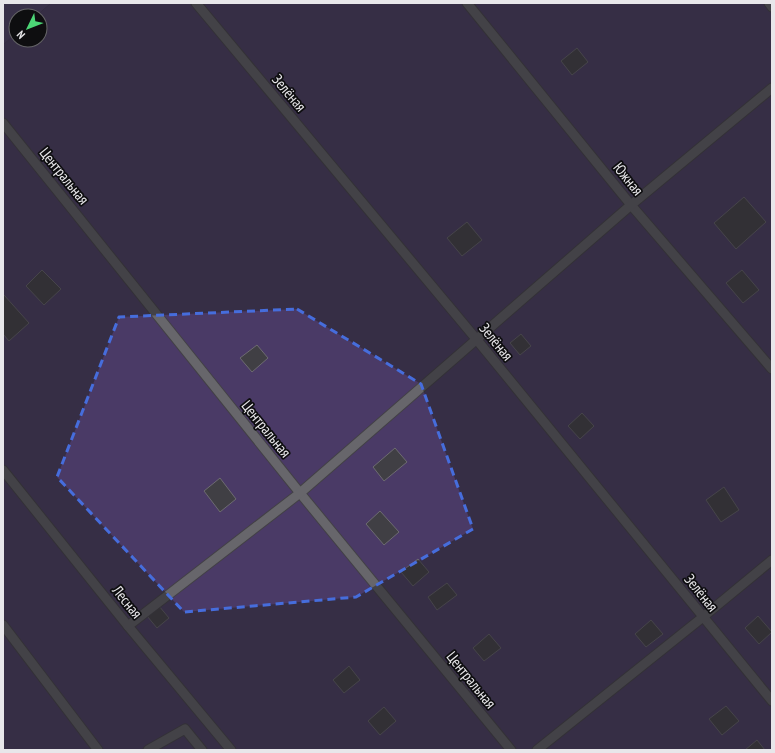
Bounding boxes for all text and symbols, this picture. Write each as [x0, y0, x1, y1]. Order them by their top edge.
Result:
north arrow [8, 8, 48, 48]
text: N [14, 28, 28, 42]
street label: Зелёная [268, 70, 311, 115]
street label: Центральная [36, 143, 93, 208]
street label: Южная [609, 158, 648, 199]
street label: Зелёная [475, 319, 517, 365]
street label: Центральная [238, 396, 295, 461]
street label: Зелёная [680, 570, 722, 616]
street label: Лесная [108, 580, 147, 622]
street label: Центральная [443, 647, 500, 712]

